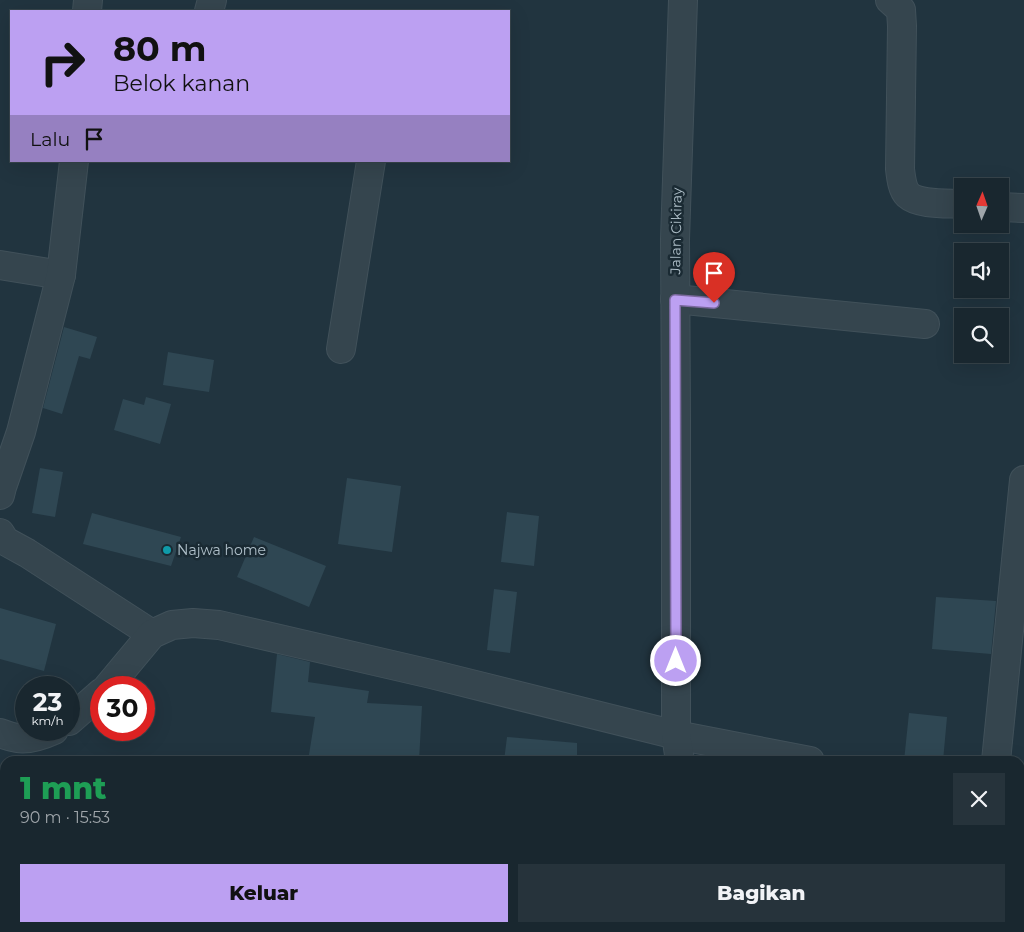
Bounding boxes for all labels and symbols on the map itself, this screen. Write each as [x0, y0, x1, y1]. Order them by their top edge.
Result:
north arrow [954, 178, 1009, 232]
street label: Jalan Cikiray [666, 187, 686, 276]
pin [693, 252, 735, 303]
place label: Najwa home [177, 541, 266, 559]
marker: Najwa home [161, 544, 173, 556]
position arrow [649, 634, 701, 686]
speed limit sign: 30 [90, 676, 155, 741]

